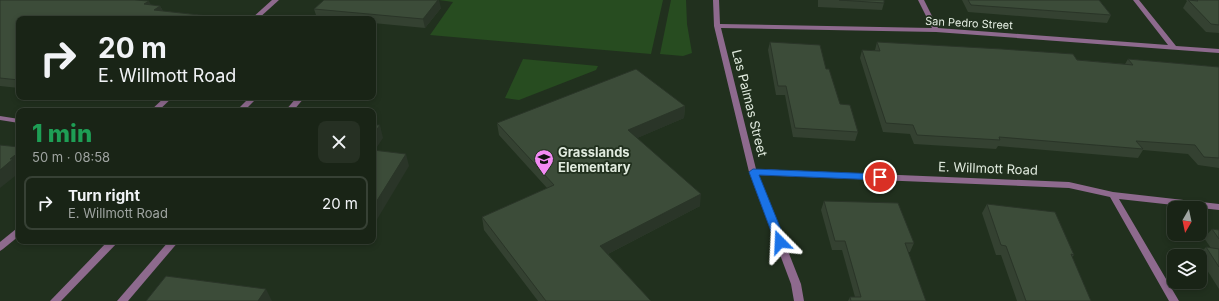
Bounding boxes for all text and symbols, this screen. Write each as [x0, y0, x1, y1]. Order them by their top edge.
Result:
street label: San Pedro Street [925, 14, 1014, 32]
text: 20 m [98, 31, 167, 65]
icon: right [32, 32, 84, 84]
street label: Las Palmas Street [729, 48, 771, 158]
text: E. Willmott Road [98, 65, 236, 86]
text: 1 min [32, 119, 92, 148]
button: close [318, 121, 360, 163]
place label: Grasslands Elementary [558, 144, 631, 175]
school or university icon: Grasslands Elementary [533, 148, 555, 176]
text: 50 m · 08:58 [32, 149, 110, 165]
street label: E. Willmott Road [938, 158, 1038, 178]
pin [863, 160, 897, 194]
icon: arrive [869, 166, 891, 188]
text: Turn right [68, 186, 140, 205]
icon: right [34, 192, 56, 214]
text: 20 m [322, 194, 358, 213]
north arrow [1167, 201, 1207, 241]
map controls [1167, 201, 1207, 289]
text: E. Willmott Road [68, 205, 168, 221]
position arrow [759, 221, 801, 263]
button: layers [1167, 249, 1207, 289]

